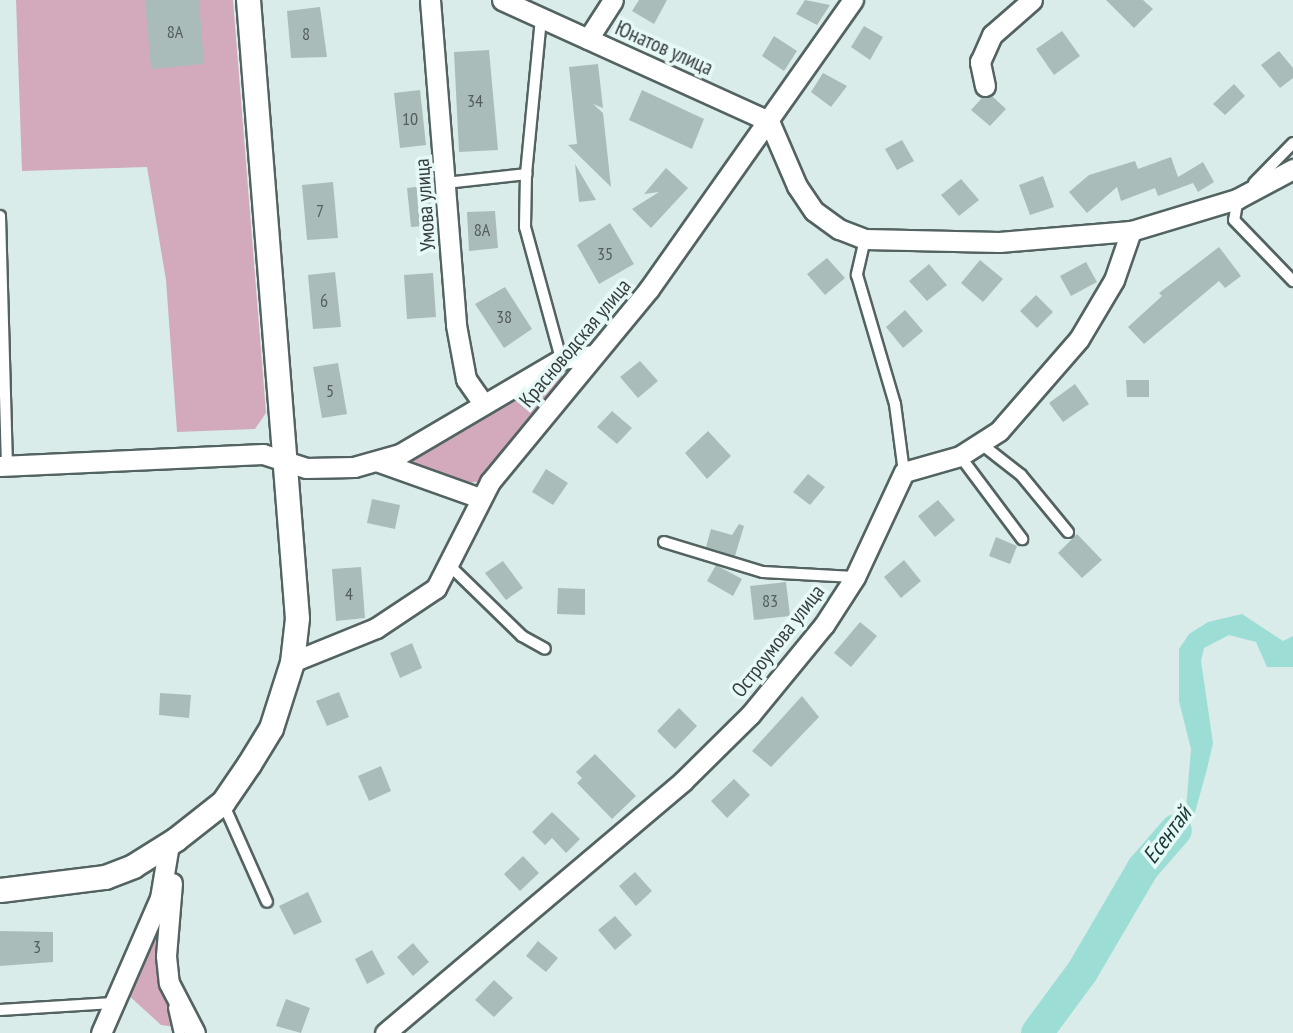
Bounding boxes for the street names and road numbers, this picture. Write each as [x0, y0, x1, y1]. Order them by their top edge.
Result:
street label: Юнатов улица [611, 15, 717, 81]
street label: Умова улица [409, 158, 441, 252]
street label: Красноводская улица [514, 274, 636, 412]
street label: Остроумова улица [726, 580, 830, 702]

